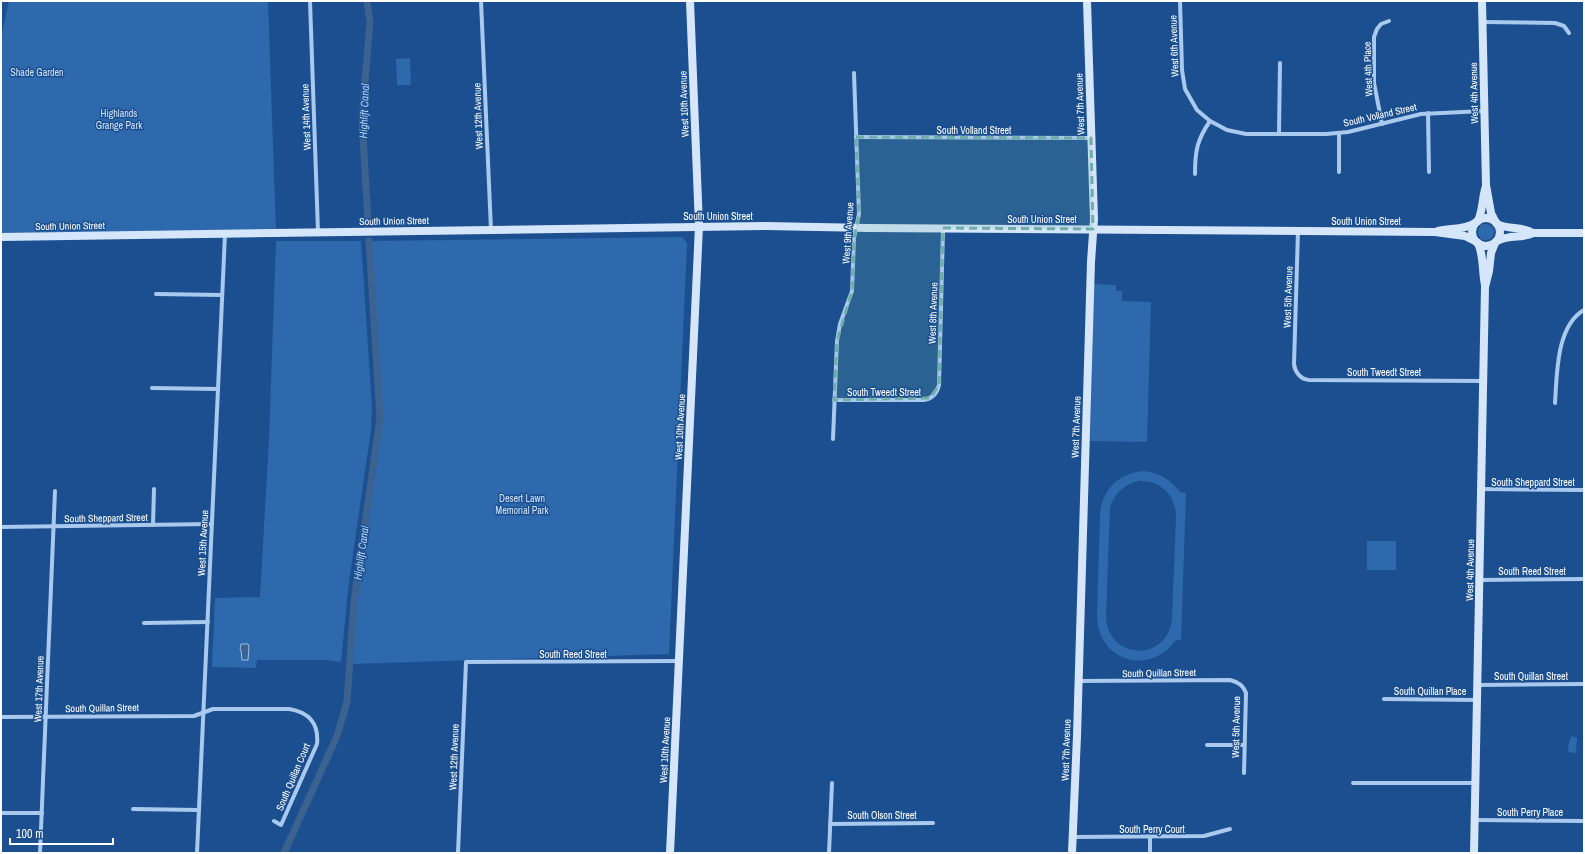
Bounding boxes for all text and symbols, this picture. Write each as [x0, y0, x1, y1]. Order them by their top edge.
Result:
street label: West 6th Avenue [1166, 14, 1182, 77]
street label: West 4th Place [1361, 41, 1375, 97]
street label: West 4th Avenue [1467, 62, 1481, 124]
park label: Shade Garden [10, 66, 64, 79]
street label: West 10th Avenue [676, 70, 692, 137]
street label: West 7th Avenue [1072, 72, 1088, 135]
water label: Highlift Canal [356, 82, 372, 139]
street label: West 12th Avenue [470, 82, 486, 149]
street label: West 14th Avenue [298, 83, 314, 150]
street label: South Volland Street [1342, 100, 1419, 130]
park label: Highlands Grange Park [96, 107, 143, 132]
street label: South Volland Street [937, 124, 1012, 137]
street label: West 9th Avenue [839, 201, 857, 264]
street label: South Union Street [683, 210, 754, 223]
street label: South Union Street [1007, 213, 1078, 226]
street label: South Union Street [359, 214, 430, 228]
street label: South Union Street [1331, 215, 1402, 228]
street label: South Union Street [35, 219, 106, 233]
street label: West 5th Avenue [1280, 265, 1296, 328]
street label: West 8th Avenue [925, 281, 941, 344]
street label: South Tweedt Street [1347, 366, 1422, 379]
street label: South Tweedt Street [847, 386, 922, 399]
street label: West 10th Avenue [672, 393, 688, 460]
street label: West 7th Avenue [1068, 395, 1084, 458]
street label: South Sheppard Street [1491, 476, 1575, 489]
park label: Desert Lawn Memorial Park [495, 492, 550, 517]
street label: West 15th Avenue [195, 509, 211, 576]
street label: South Sheppard Street [64, 511, 149, 525]
water label: Highlift Canal [350, 524, 372, 581]
street label: West 4th Avenue [1463, 539, 1477, 601]
street label: South Reed Street [1498, 565, 1566, 578]
street label: South Reed Street [539, 648, 607, 661]
street label: West 17th Avenue [31, 655, 47, 722]
street label: South Quillan Street [1122, 666, 1197, 680]
street label: South Quillan Street [1494, 670, 1569, 683]
street label: South Quillan Place [1394, 685, 1467, 698]
street label: West 5th Avenue [1229, 696, 1243, 758]
street label: South Quillan Street [65, 701, 140, 715]
street label: West 10th Avenue [657, 716, 673, 783]
street label: West 7th Avenue [1058, 718, 1074, 781]
street label: West 12th Avenue [446, 723, 462, 790]
street label: South Quillan Court [273, 741, 313, 813]
street label: South Perry Place [1497, 806, 1563, 819]
street label: South Olson Street [847, 809, 917, 822]
scale bar [10, 820, 113, 846]
street label: South Perry Court [1119, 823, 1186, 836]
text: 100 m [16, 826, 43, 842]

